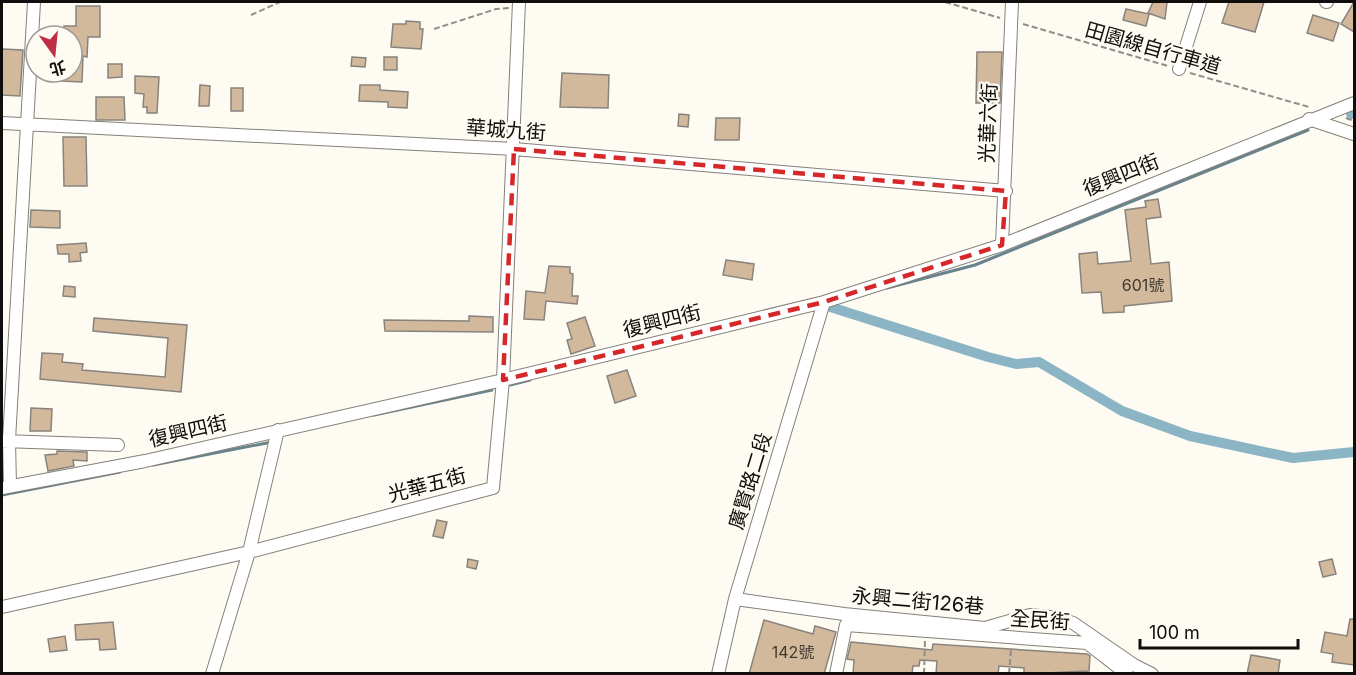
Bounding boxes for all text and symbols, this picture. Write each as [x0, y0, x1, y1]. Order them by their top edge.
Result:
street label: 田園線自行車道 [1082, 17, 1224, 79]
north arrow [24, 24, 84, 84]
text: 北 [48, 57, 68, 80]
street label: 光華六街 [975, 83, 1001, 163]
street label: 華城九街 [465, 115, 547, 145]
street label: 復興四街 [1079, 149, 1163, 201]
house number: 601號 [1122, 275, 1164, 295]
street label: 復興四街 [620, 300, 704, 342]
street label: 復興四街 [146, 410, 230, 452]
street label: 廣賢路二段 [724, 430, 776, 532]
street label: 光華五街 [385, 463, 469, 507]
street label: 永興二街126巷 [851, 583, 985, 619]
street label: 全民街 [1009, 606, 1071, 634]
scale bar [1140, 612, 1298, 650]
text: 100 m [1149, 622, 1200, 643]
house number: 142號 [772, 642, 814, 662]

